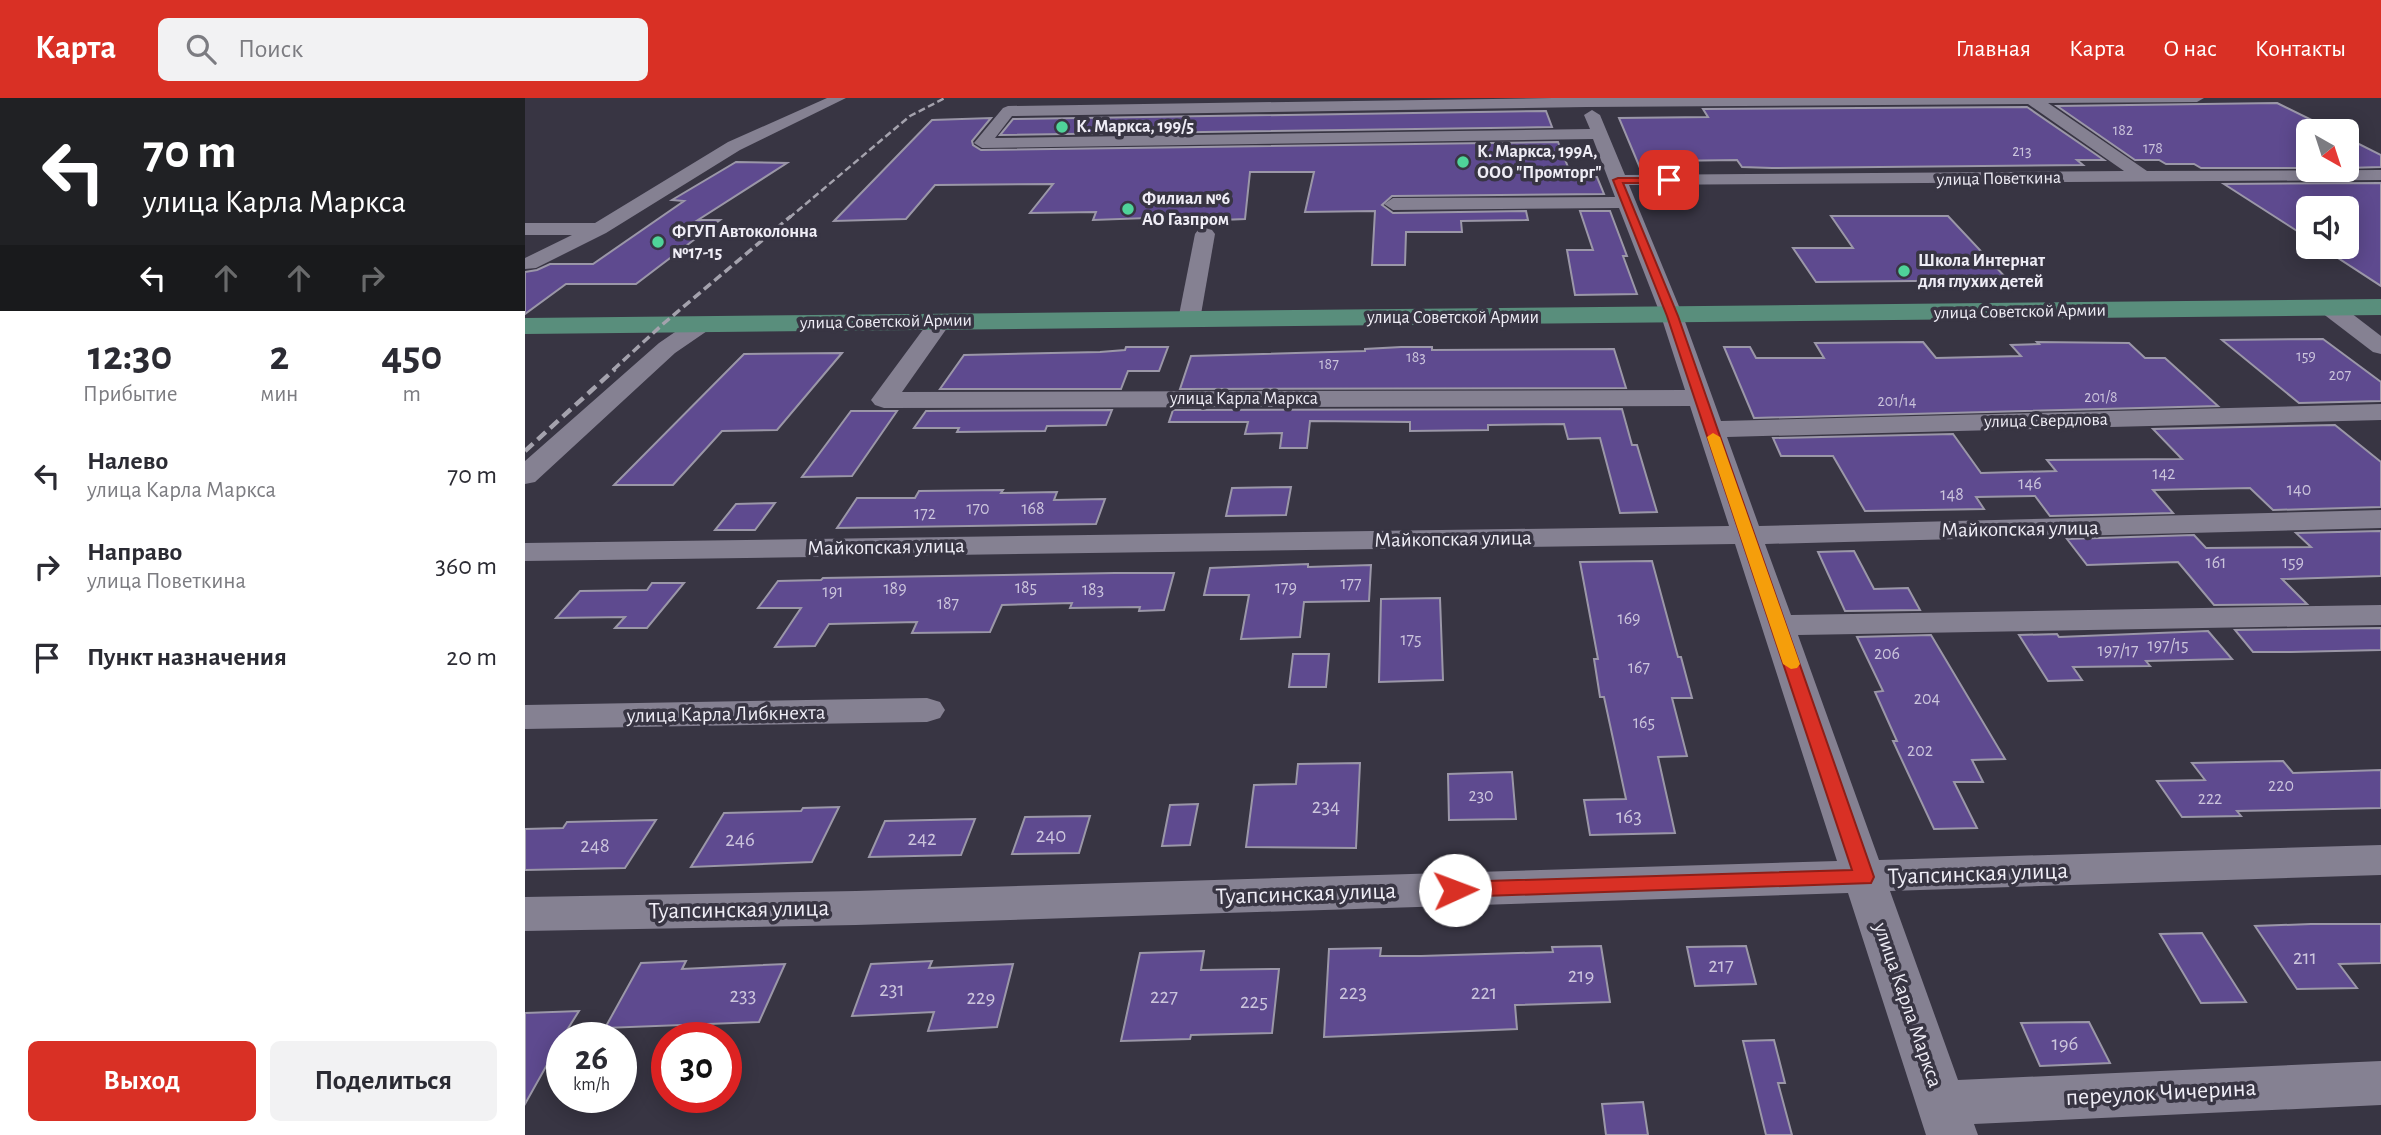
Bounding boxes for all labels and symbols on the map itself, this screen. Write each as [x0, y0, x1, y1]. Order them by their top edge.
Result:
place label: К. Маркса, 199/5 [1076, 118, 1194, 136]
marker: К. Маркса, 199/5 [1054, 119, 1070, 135]
north arrow [2296, 119, 2359, 182]
house number: 182 [2113, 122, 2133, 138]
house number: 178 [2143, 140, 2163, 156]
place label: К. Маркса, 199А, ООО "Промторг" [1477, 143, 1602, 182]
house number: 213 [2012, 143, 2032, 159]
pin [1639, 150, 1699, 210]
marker: К. Маркса, 199А, ООО "Промторг" [1455, 154, 1471, 170]
street label: улица Поветкина [1936, 169, 2061, 189]
place label: Филиал №6 АО Газпром [1142, 190, 1231, 229]
marker: Филиал №6 АО Газпром [1120, 201, 1136, 217]
place label: ФГУП Автоколонна №17-15 [672, 223, 818, 262]
marker: ФГУП Автоколонна №17-15 [650, 234, 666, 250]
place label: Школа Интернат для глухих детей [1918, 252, 2046, 291]
marker: Школа Интернат для глухих детей [1896, 263, 1912, 279]
street label: улица Советской Армии [1933, 301, 2106, 323]
street label: улица Советской Армии [1366, 309, 1539, 327]
street label: улица Советской Армии [799, 311, 972, 333]
house number: 159 [2296, 348, 2316, 364]
house number: 183 [1406, 349, 1426, 365]
house number: 187 [1319, 356, 1339, 372]
house number: 207 [2329, 367, 2352, 383]
house number: 201/8 [2084, 389, 2118, 405]
street label: улица Карла Маркса [1169, 390, 1318, 408]
house number: 201/14 [1877, 393, 1917, 409]
street label: улица Свердлова [1983, 411, 2108, 431]
house number: 142 [2152, 465, 2176, 483]
house number: 146 [2018, 475, 2042, 493]
house number: 140 [2287, 481, 2311, 499]
house number: 148 [1940, 486, 1964, 504]
house number: 170 [966, 500, 990, 518]
house number: 168 [1021, 500, 1045, 518]
house number: 172 [914, 505, 936, 523]
street label: Майкопская улица [1941, 517, 2099, 541]
street label: Майкопская улица [1374, 527, 1532, 551]
street label: Майкопская улица [807, 535, 965, 559]
house number: 161 [2206, 554, 2226, 572]
house number: 159 [2282, 554, 2304, 572]
house number: 177 [1340, 575, 1362, 593]
house number: 185 [1015, 579, 1037, 597]
house number: 179 [1275, 579, 1297, 597]
house number: 189 [883, 580, 907, 598]
house number: 183 [1082, 581, 1104, 599]
house number: 191 [823, 583, 843, 601]
house number: 187 [937, 595, 959, 613]
house number: 169 [1617, 610, 1641, 628]
house number: 175 [1400, 631, 1422, 649]
house number: 197/15 [2147, 637, 2189, 655]
house number: 197/17 [2097, 642, 2139, 660]
house number: 206 [1874, 645, 1900, 663]
house number: 167 [1628, 659, 1650, 677]
house number: 204 [1914, 690, 1941, 708]
street label: улица Карла Либкнехта [625, 702, 826, 726]
house number: 165 [1633, 714, 1655, 732]
house number: 202 [1907, 742, 1933, 760]
house number: 220 [2268, 777, 2294, 795]
house number: 230 [1468, 787, 1494, 805]
house number: 222 [2198, 790, 2222, 808]
house number: 234 [1312, 796, 1340, 817]
house number: 163 [1616, 806, 1642, 827]
house number: 240 [1036, 825, 1066, 846]
house number: 242 [907, 828, 937, 849]
house number: 246 [725, 829, 755, 850]
house number: 248 [580, 835, 610, 856]
position arrow [1418, 853, 1492, 927]
street label: Туапсинская улица [1887, 859, 2069, 889]
street label: Туапсинская улица [1215, 879, 1397, 909]
street label: Туапсинская улица [648, 896, 830, 924]
street label: улица Карла Маркса [1870, 919, 1946, 1090]
house number: 211 [2293, 947, 2317, 968]
house number: 217 [1708, 955, 1734, 976]
house number: 219 [1568, 965, 1594, 986]
house number: 231 [879, 979, 905, 1000]
house number: 223 [1339, 982, 1367, 1003]
house number: 221 [1471, 982, 1497, 1003]
house number: 233 [730, 985, 756, 1006]
house number: 227 [1150, 986, 1178, 1007]
house number: 229 [967, 987, 995, 1008]
house number: 225 [1240, 991, 1268, 1012]
speed limit sign: 30 [651, 1022, 742, 1113]
house number: 196 [2052, 1033, 2078, 1054]
street label: переулок Чичерина [2065, 1076, 2257, 1110]

